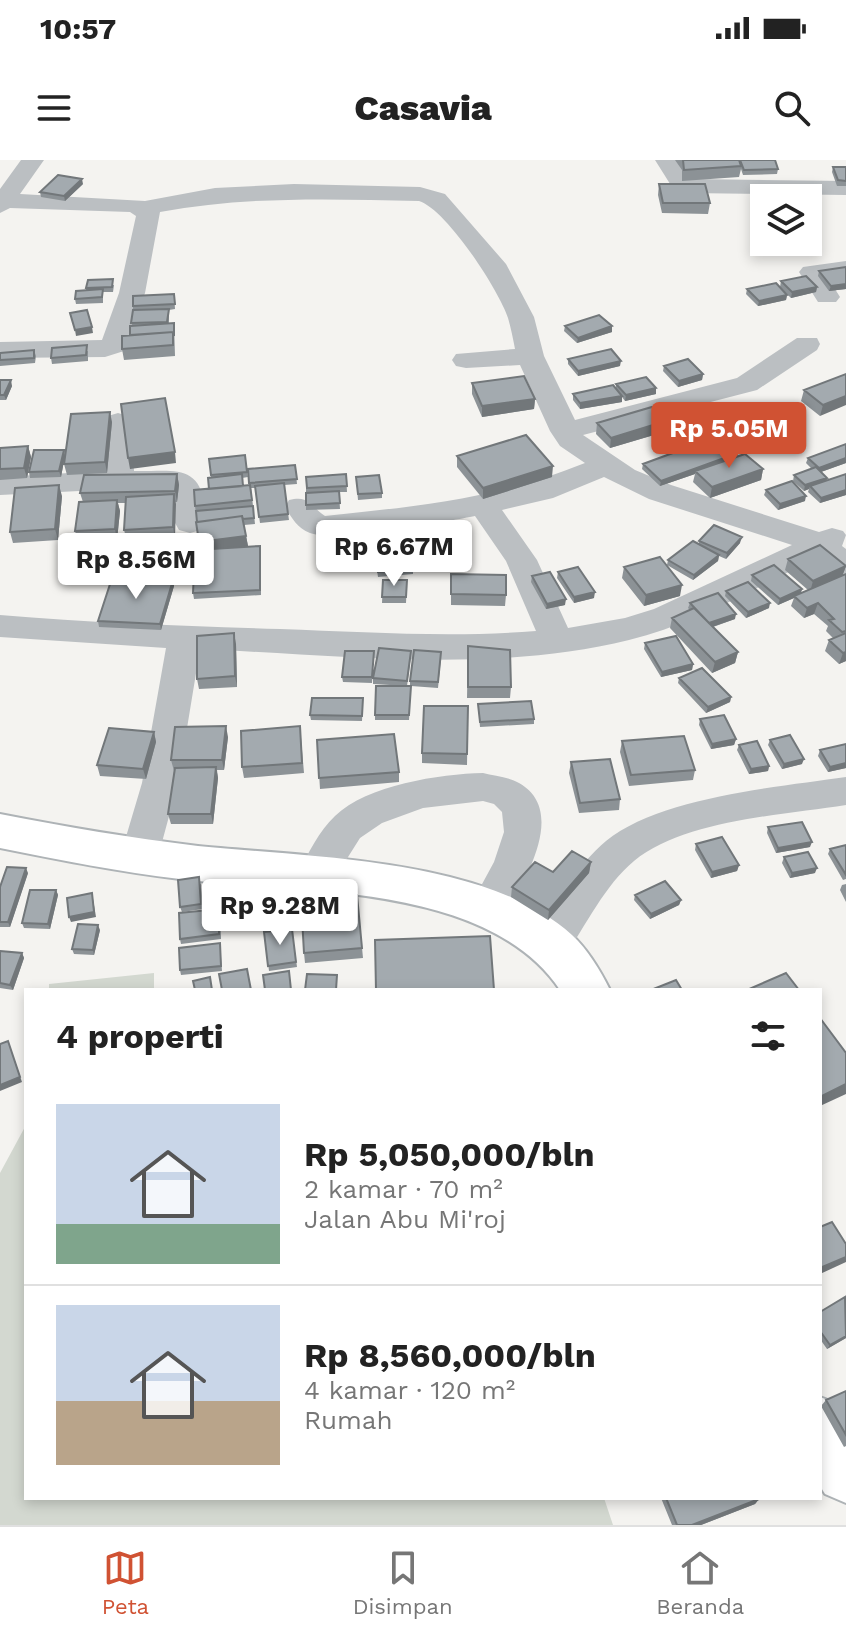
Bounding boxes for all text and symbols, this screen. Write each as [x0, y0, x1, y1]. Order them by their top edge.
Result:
text: 10:57 [40, 11, 116, 46]
icon: menu [32, 86, 76, 130]
icon: search [770, 86, 814, 130]
text: Casavia [354, 87, 492, 129]
map controls [750, 184, 822, 256]
button: layers [750, 184, 822, 256]
pin: Rp 5.05M [646, 402, 812, 470]
text: Rp 5.05M [669, 413, 789, 443]
pin: Rp 6.67M [311, 520, 477, 588]
text: Rp 6.67M [334, 531, 454, 561]
pin: Rp 8.56M [53, 533, 219, 601]
text: Rp 8.56M [76, 544, 196, 574]
pin: Rp 9.28M [197, 879, 363, 947]
text: Rp 9.28M [220, 890, 340, 920]
icon: filters [746, 1014, 790, 1058]
text: 4 properti [56, 1016, 224, 1056]
text: Rp 5,050,000/bln [304, 1134, 595, 1174]
icon: home [120, 1136, 216, 1232]
text: 2 kamar · 70 m² [304, 1174, 503, 1204]
text: Jalan Abu Mi'roj [304, 1204, 506, 1234]
text: Rp 8,560,000/bln [304, 1335, 596, 1375]
icon: home [120, 1337, 216, 1433]
text: 4 kamar · 120 m² [304, 1375, 515, 1405]
text: Rumah [304, 1405, 393, 1435]
tab: Peta [102, 1546, 149, 1619]
tab: Disimpan [353, 1546, 453, 1619]
tab: Beranda [656, 1546, 744, 1619]

